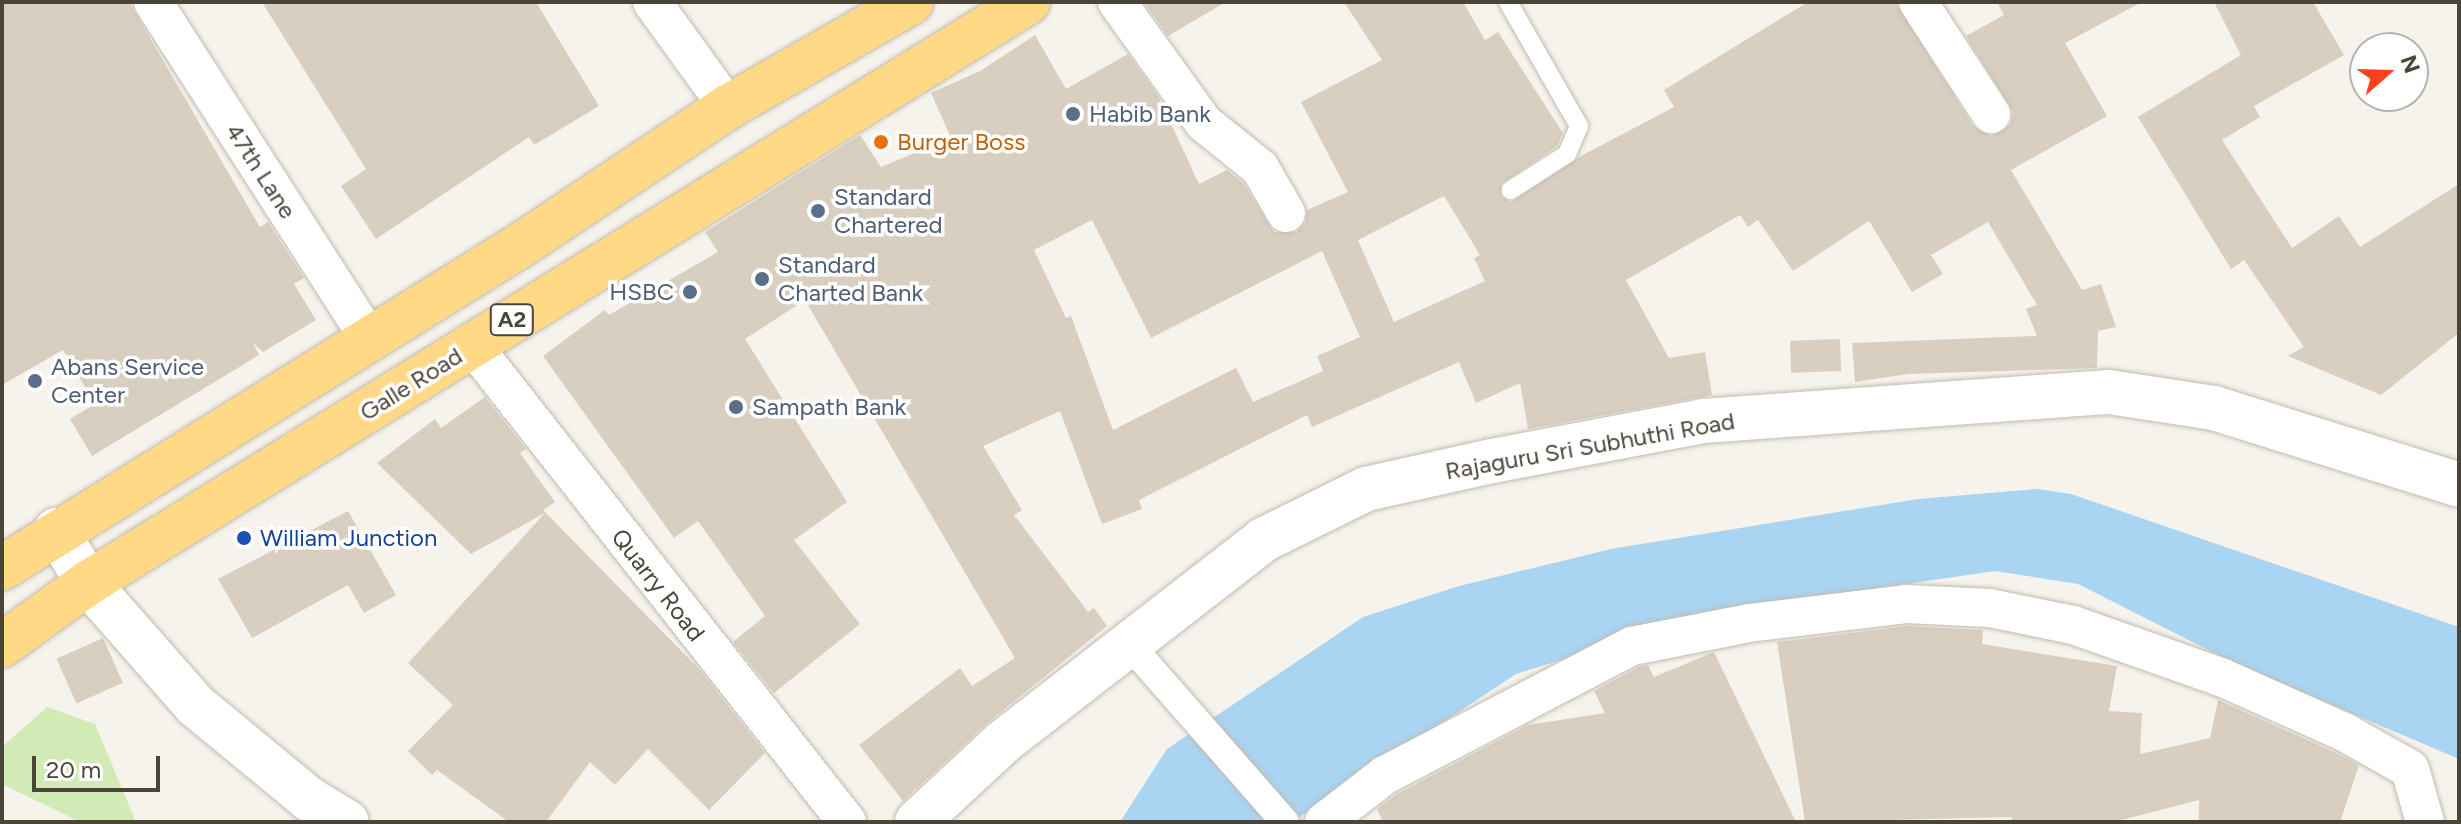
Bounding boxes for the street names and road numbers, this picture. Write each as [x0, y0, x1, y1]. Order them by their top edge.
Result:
street label: 47th Lane [220, 118, 302, 224]
road number: A2 [488, 302, 536, 338]
street label: Galle Road [354, 341, 468, 427]
street label: Rajaguru Sri Subhuthi Road [1443, 406, 1737, 486]
street label: Quarry Road [605, 523, 711, 647]

